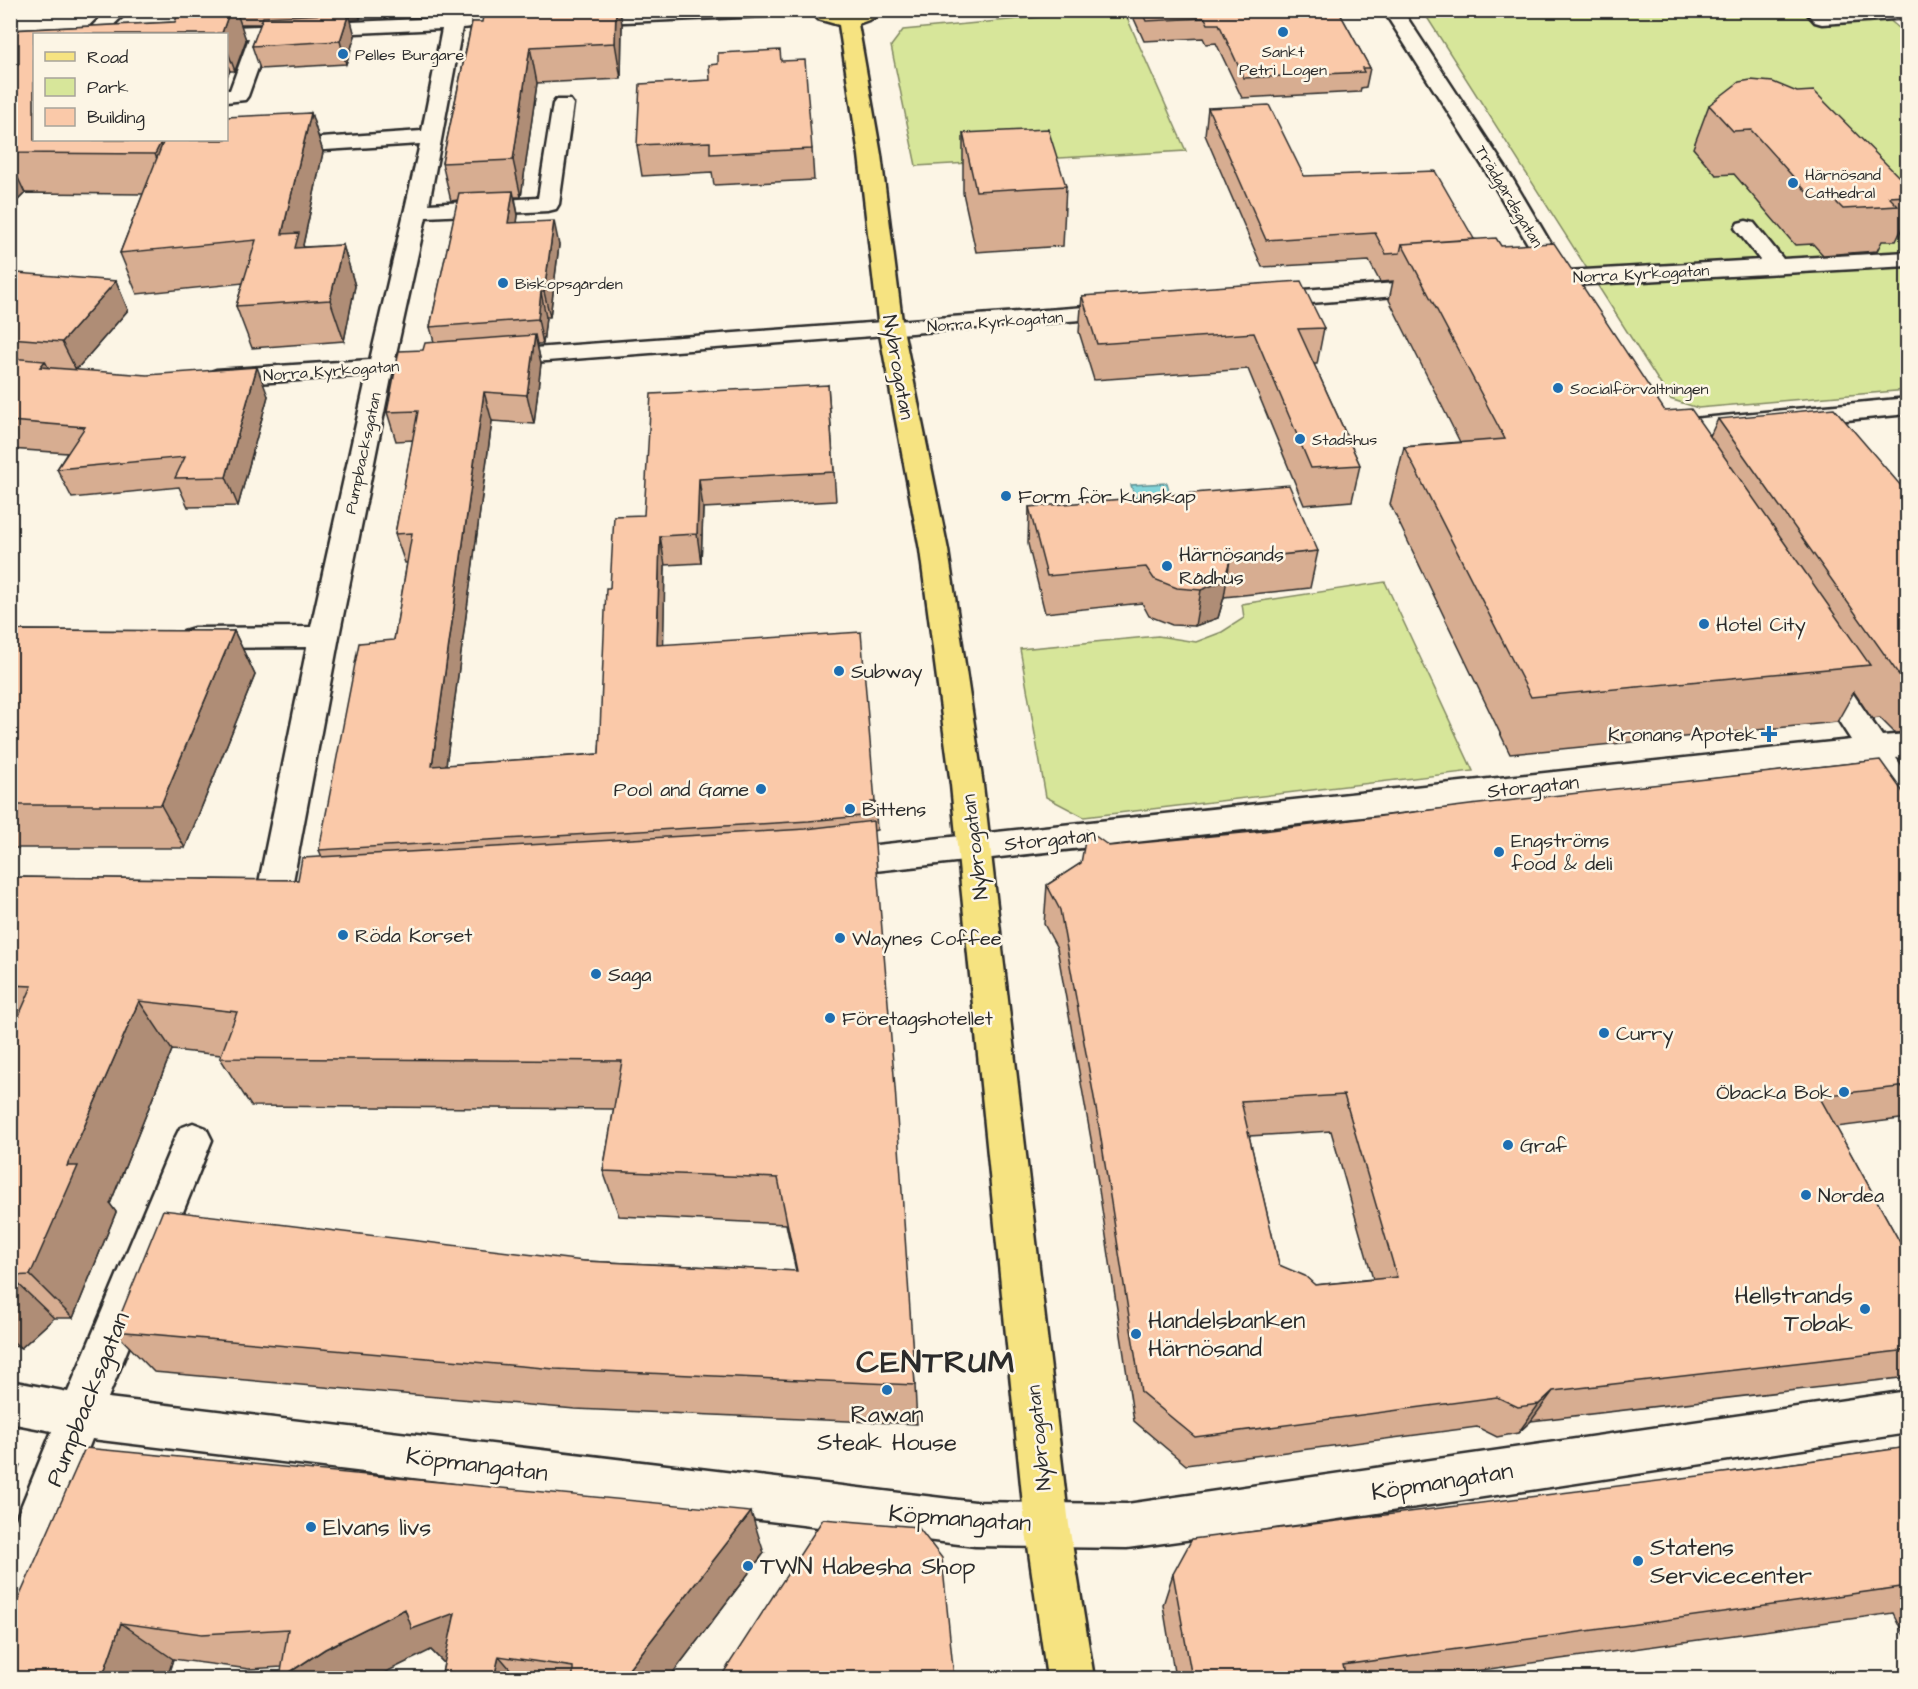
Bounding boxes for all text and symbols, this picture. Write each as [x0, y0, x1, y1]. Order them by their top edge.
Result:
marker: Sankt Petri Logen [1276, 25, 1290, 39]
legend [33, 33, 228, 141]
place label: Sankt Petri Logen [1239, 41, 1327, 82]
place label: Pelles Burgare [355, 44, 465, 67]
text: Road [87, 45, 128, 70]
marker: Pelles Burgare [336, 47, 350, 61]
text: Park [87, 75, 129, 100]
text: Building [87, 105, 145, 131]
street label: Trädgårdsgatan [1469, 141, 1548, 252]
place label: Härnösand Cathedral [1805, 164, 1881, 204]
marker: Härnösand Cathedral [1786, 176, 1800, 190]
street label: Norra Kyrkogatan [1572, 259, 1710, 290]
place label: Biskopsgården [515, 273, 623, 296]
marker: Biskopsgården [496, 276, 510, 290]
street label: Norra Kyrkogatan [926, 306, 1064, 339]
street label: Nybrogatan [874, 313, 921, 422]
street label: Norra Kyrkogatan [262, 355, 400, 388]
place label: Socialförvaltningen [1570, 378, 1709, 401]
marker: Socialförvaltningen [1551, 381, 1565, 395]
street label: Pumpbacksgatan [339, 390, 388, 516]
place label: Stadshus [1312, 429, 1377, 451]
marker: Stadshus [1293, 432, 1307, 446]
place label: Form för kunskap [1018, 483, 1196, 511]
marker: Form för kunskap [999, 489, 1013, 503]
place label: Härnösands Rådhus [1179, 541, 1284, 592]
marker: Härnösands Rådhus [1160, 559, 1174, 573]
place label: Hotel City [1716, 611, 1806, 640]
marker: Hotel City [1697, 617, 1711, 631]
place label: Subway [851, 658, 923, 687]
marker: Subway [832, 664, 846, 678]
place label: Kronans Apotek [1608, 721, 1757, 749]
marker: Kronans Apotek [1762, 727, 1776, 741]
street label: Storgatan [1486, 768, 1580, 807]
place label: Pool and Game [614, 776, 749, 804]
marker: Pool and Game [754, 782, 768, 796]
street label: Nybrogatan [955, 793, 996, 901]
place label: Bittens [862, 796, 926, 824]
marker: Bittens [843, 802, 857, 816]
street label: Storgatan [1003, 821, 1097, 860]
place label: Engströms food & deli [1511, 827, 1612, 878]
marker: Engströms food & deli [1492, 845, 1506, 859]
place label: Röda Korset [355, 922, 472, 950]
place label: Waynes Coffee [852, 925, 1002, 954]
marker: Röda Korset [336, 928, 350, 942]
marker: Waynes Coffee [833, 931, 847, 945]
place label: Saga [608, 961, 652, 990]
marker: Saga [589, 967, 603, 981]
place label: Företagshotellet [842, 1005, 993, 1034]
marker: Företagshotellet [823, 1011, 837, 1025]
place label: Curry [1616, 1020, 1673, 1049]
marker: Curry [1597, 1026, 1611, 1040]
place label: Öbacka Bok [1716, 1079, 1832, 1107]
marker: Öbacka Bok [1837, 1085, 1851, 1099]
place label: Graf [1520, 1132, 1567, 1160]
marker: Graf [1501, 1138, 1515, 1152]
place label: Nordea [1818, 1182, 1884, 1210]
marker: Nordea [1799, 1188, 1813, 1202]
place label: Hellstrands Tobak [1734, 1279, 1853, 1341]
marker: Hellstrands Tobak [1858, 1302, 1872, 1316]
place label: Handelsbanken Härnösand [1148, 1304, 1305, 1366]
street label: Pumpbacksgatan [37, 1307, 139, 1492]
marker: Handelsbanken Härnösand [1129, 1327, 1143, 1341]
district label: CENTRUM [856, 1340, 1016, 1385]
marker: Rawan Steak House [880, 1383, 894, 1397]
street label: Nybrogatan [1020, 1384, 1059, 1492]
place label: Rawan Steak House [817, 1398, 957, 1460]
street label: Köpmangatan [404, 1439, 550, 1492]
street label: Köpmangatan [1369, 1454, 1515, 1511]
street label: Köpmangatan [887, 1497, 1032, 1542]
place label: Elvans livs [323, 1511, 431, 1545]
marker: Elvans livs [304, 1520, 318, 1534]
place label: Statens Servicecenter [1650, 1531, 1812, 1593]
place label: TWN Habesha Shop [760, 1550, 975, 1584]
marker: Statens Servicecenter [1631, 1554, 1645, 1568]
marker: TWN Habesha Shop [741, 1559, 755, 1573]

